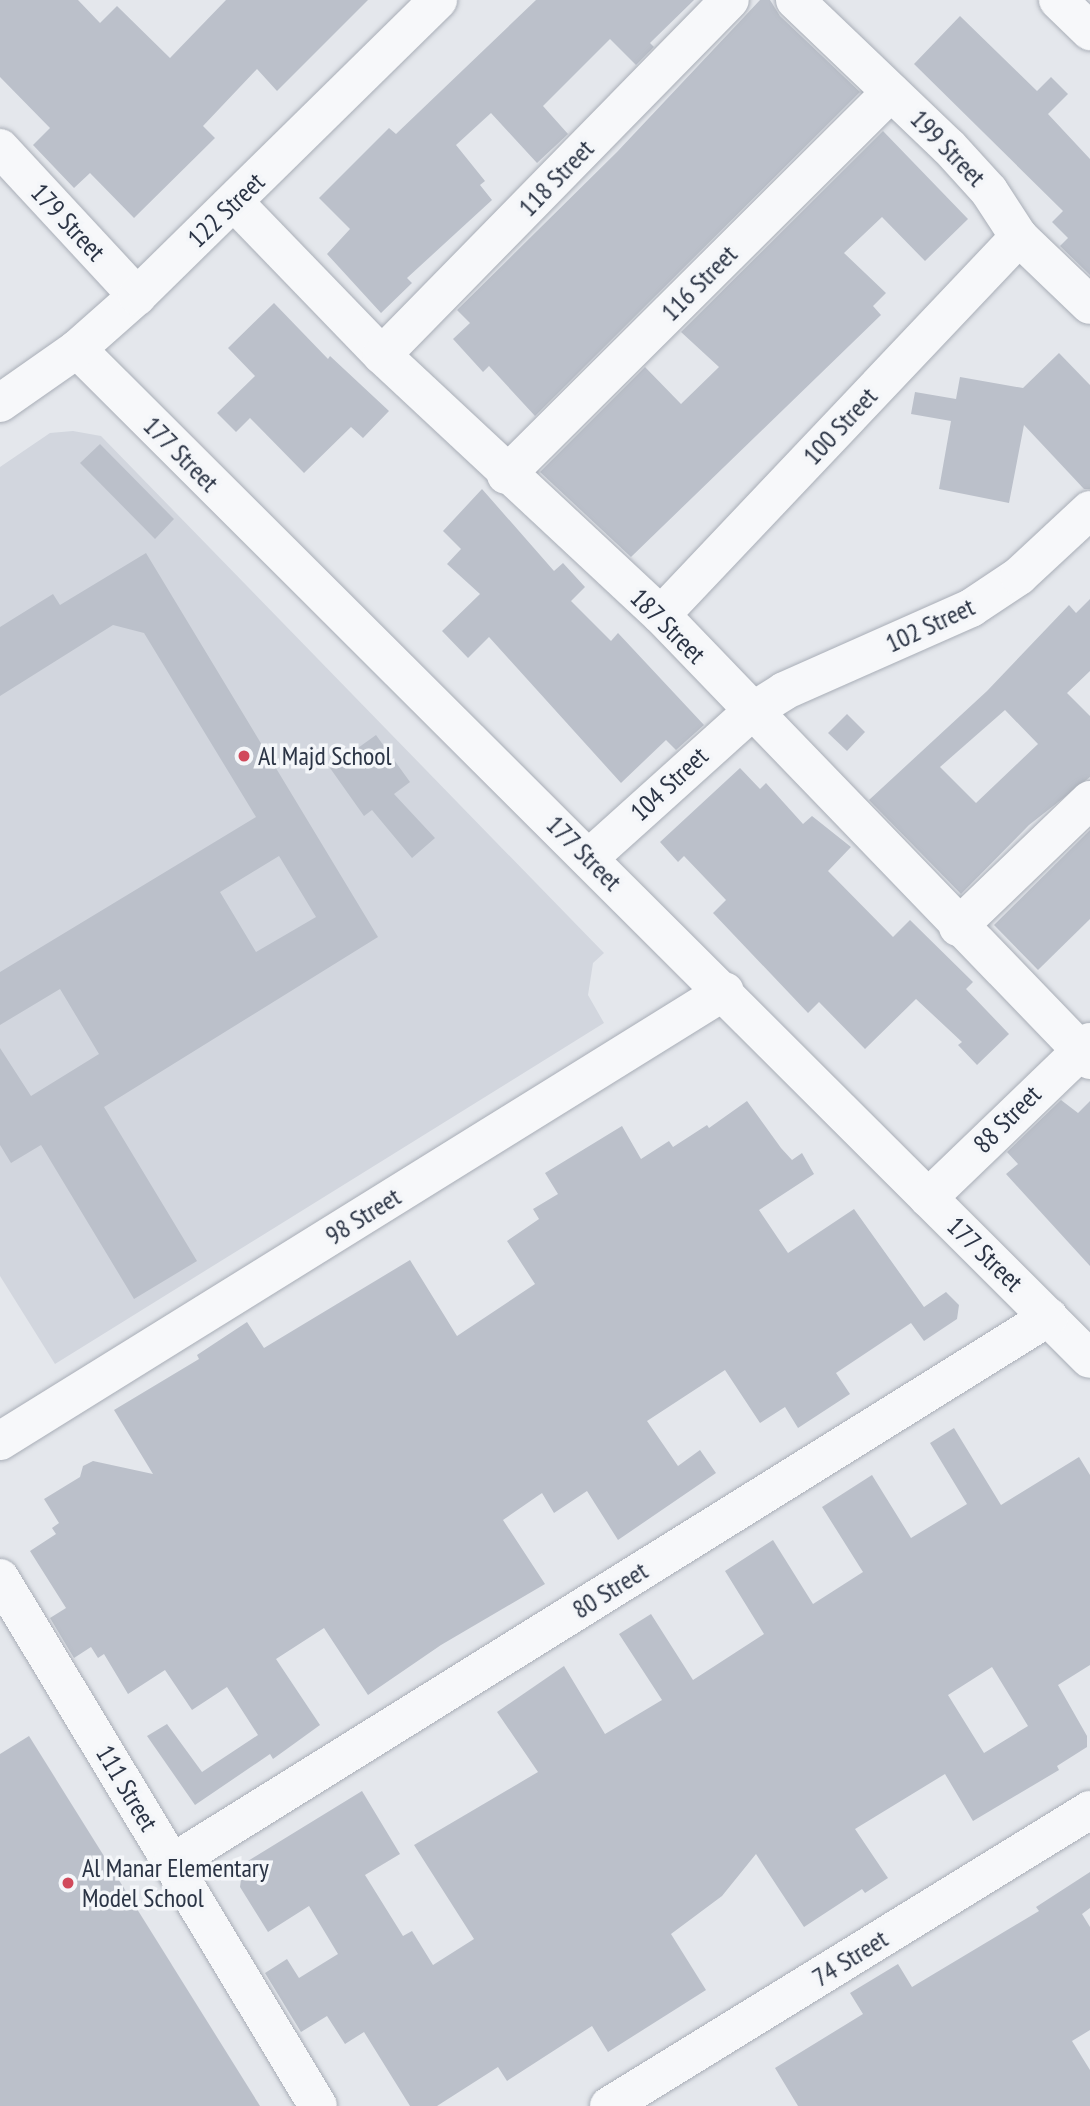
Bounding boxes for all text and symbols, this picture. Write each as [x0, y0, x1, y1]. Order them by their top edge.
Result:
street label: 199 Street [904, 103, 992, 193]
street label: 118 Street [512, 133, 600, 223]
street label: 122 Street [181, 166, 271, 254]
street label: 179 Street [24, 177, 112, 267]
street label: 116 Street [655, 239, 743, 327]
street label: 100 Street [796, 381, 884, 471]
street label: 177 Street [137, 410, 225, 498]
street label: 187 Street [624, 582, 712, 670]
street label: 102 Street [881, 591, 979, 659]
place label: Al Majd School [258, 740, 392, 772]
street label: 104 Street [624, 740, 714, 828]
marker: Al Majd School [236, 748, 252, 764]
street label: 177 Street [540, 809, 628, 897]
street label: 88 Street [967, 1079, 1047, 1159]
street label: 98 Street [320, 1181, 406, 1251]
street label: 177 Street [940, 1210, 1030, 1298]
street label: 80 Street [567, 1555, 653, 1625]
street label: 111 Street [89, 1739, 165, 1837]
place label: Al Manar Elementary Model School [82, 1852, 269, 1913]
marker: Al Manar Elementary Model School [60, 1875, 76, 1891]
street label: 74 Street [807, 1923, 893, 1993]

